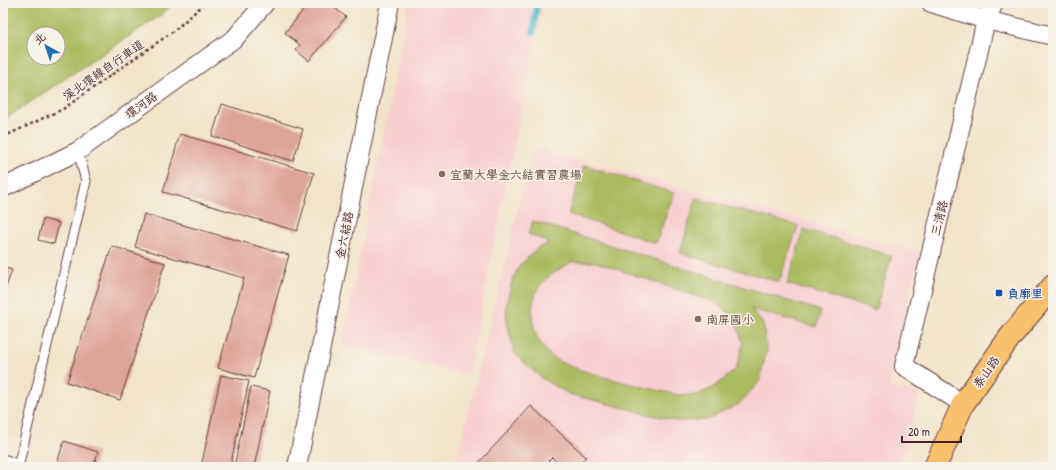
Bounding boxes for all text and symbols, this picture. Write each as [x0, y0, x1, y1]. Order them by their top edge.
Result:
north arrow [26, 26, 66, 66]
text: 北 [31, 29, 48, 47]
street label: 溪北環線自行車道 [59, 36, 147, 104]
street label: 環河路 [121, 88, 161, 122]
place label: 宜蘭大學金六結實習農場 [450, 166, 582, 183]
marker: 宜蘭大學金六結實習農場 [437, 169, 447, 179]
street label: 三清路 [927, 199, 951, 237]
street label: 金六結路 [331, 210, 357, 260]
place label: 負廓里 [1007, 285, 1043, 302]
marker: 負廓里 [994, 288, 1004, 298]
place label: 南屏國小 [706, 311, 754, 328]
marker: 南屏國小 [693, 314, 703, 324]
street label: 泰山路 [969, 352, 1003, 392]
scale bar [902, 418, 961, 444]
text: 20 m [908, 423, 930, 440]

